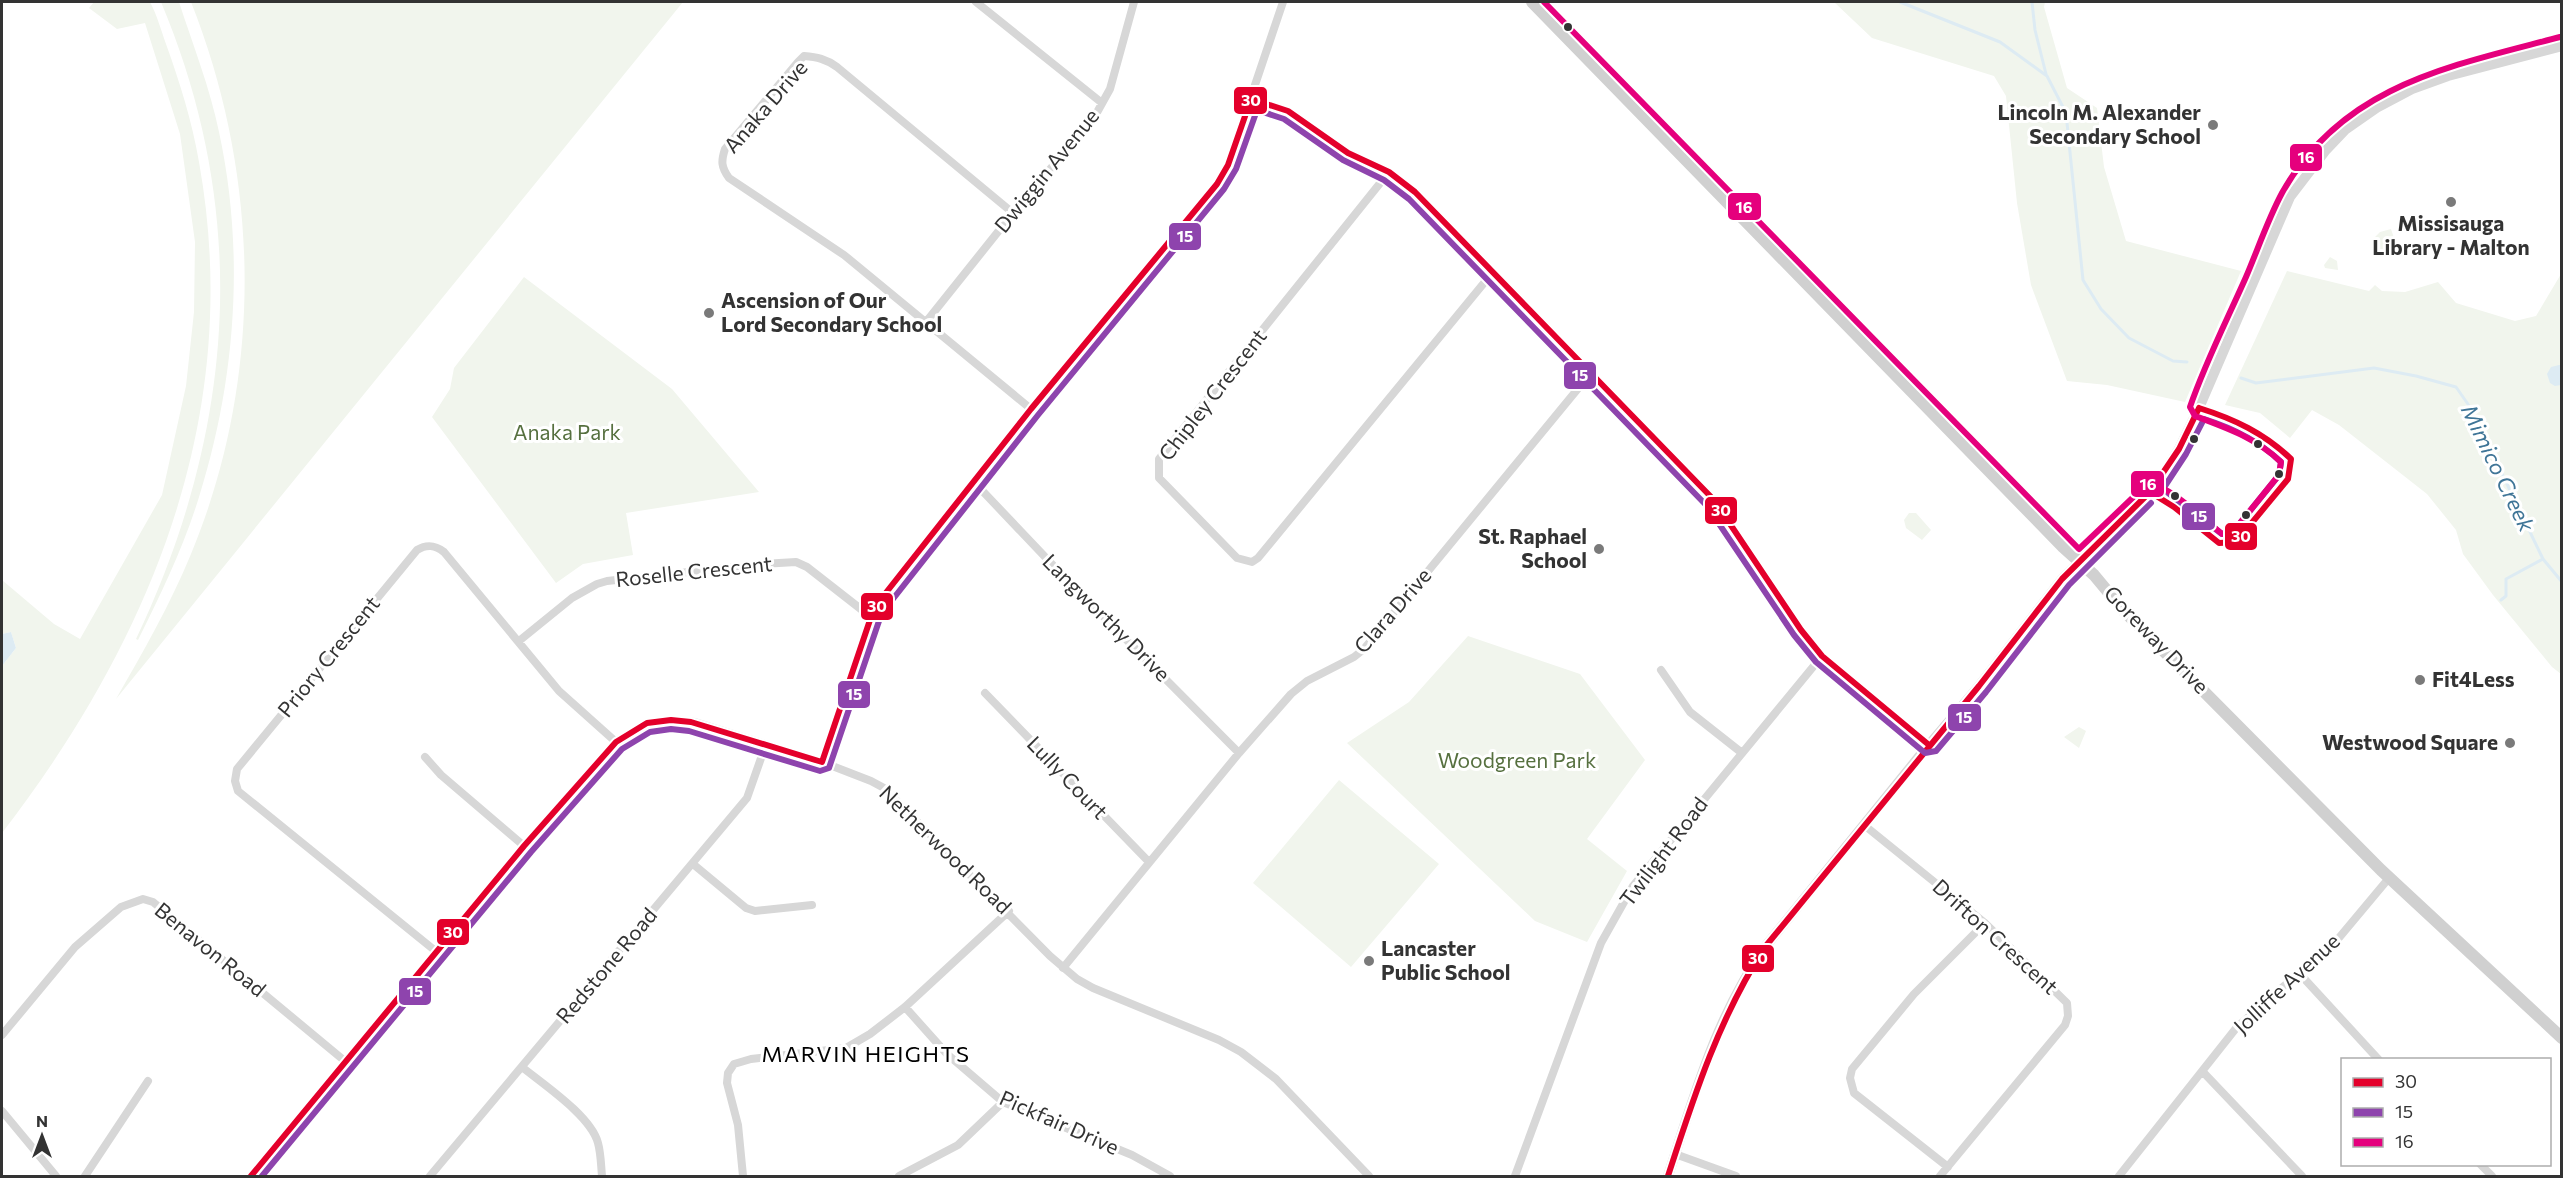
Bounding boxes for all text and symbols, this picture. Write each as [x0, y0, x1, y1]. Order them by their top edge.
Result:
unlabelled marker [1562, 21, 1574, 33]
street label: Anaka Drive [718, 55, 812, 157]
line badge: 30 [1233, 86, 1268, 115]
text: 30 [1241, 90, 1261, 109]
place label: Lincoln M. Alexander Secondary School [1997, 99, 2201, 148]
street label: Dwiggin Avenue [988, 103, 1103, 237]
marker: Lincoln M. Alexander Secondary School [2206, 118, 2220, 132]
line badge: 16 [2289, 143, 2323, 172]
text: 16 [2297, 147, 2315, 166]
line badge: 16 [1727, 192, 1762, 221]
marker: Missisauga Library - Malton [2444, 195, 2458, 209]
text: 16 [1735, 197, 1753, 216]
place label: Missisauga Library - Malton [2372, 210, 2530, 259]
line badge: 15 [1168, 222, 1202, 251]
text: 15 [1177, 226, 1193, 245]
place label: Ascension of Our Lord Secondary School [721, 287, 942, 336]
marker: Ascension of Our Lord Secondary School [702, 306, 716, 320]
street label: Chipley Crescent [1153, 323, 1271, 465]
line badge: 15 [1563, 361, 1597, 390]
text: 15 [1572, 365, 1588, 384]
water label: Mimico Creek [2456, 400, 2541, 537]
park label: Anaka Park [513, 419, 621, 444]
unlabelled marker [2188, 433, 2200, 445]
unlabelled marker [2252, 438, 2264, 450]
unlabelled marker [2273, 468, 2285, 480]
line badge: 16 [2130, 470, 2165, 498]
text: 16 [2139, 474, 2157, 493]
unlabelled marker [2169, 490, 2181, 502]
line badge: 30 [1704, 496, 1738, 525]
text: 30 [1711, 500, 1731, 519]
line badge: 15 [2181, 502, 2216, 531]
text: 15 [2191, 506, 2207, 525]
unlabelled marker [2240, 509, 2252, 521]
line badge: 30 [2224, 522, 2258, 551]
place label: St. Raphael School [1478, 523, 1587, 572]
text: 30 [2231, 526, 2251, 545]
marker: St. Raphael School [1592, 542, 1606, 556]
street label: Langworthy Drive [1038, 548, 1176, 686]
street label: Roselle Crescent [614, 550, 773, 591]
street label: Clara Drive [1348, 562, 1436, 658]
street label: Goreway Drive [2100, 580, 2215, 698]
street label: Priory Crescent [272, 591, 384, 721]
line badge: 30 [860, 592, 894, 621]
text: 30 [867, 596, 887, 615]
place label: Fit4Less [2432, 666, 2515, 691]
marker: Fit4Less [2413, 673, 2427, 687]
line badge: 15 [837, 680, 871, 709]
text: 15 [846, 684, 862, 703]
line badge: 15 [1947, 703, 1982, 732]
text: 15 [1956, 707, 1972, 726]
place label: Westwood Square [2322, 729, 2498, 754]
street label: Lully Court [1023, 731, 1114, 823]
marker: Westwood Square [2503, 736, 2517, 750]
park label: Woodgreen Park [1438, 747, 1596, 772]
street label: Netherwood Road [875, 780, 1017, 918]
street label: Twilight Road [1614, 792, 1712, 911]
street label: Drifton Crescent [1928, 873, 2064, 999]
street label: Benavon Road [150, 896, 271, 1001]
street label: Redstone Road [550, 902, 661, 1028]
line badge: 30 [436, 918, 470, 946]
text: 30 [443, 922, 463, 941]
street label: Jolliffe Avenue [2228, 928, 2344, 1038]
place label: Lancaster Public School [1381, 935, 1511, 984]
line badge: 30 [1741, 944, 1775, 973]
text: 30 [1748, 948, 1768, 967]
marker: Lancaster Public School [1362, 954, 1376, 968]
line badge: 15 [398, 977, 432, 1006]
text: 15 [407, 981, 423, 1000]
district label: MARVIN HEIGHTS [762, 1040, 970, 1067]
legend [2341, 1058, 2551, 1166]
text: 30 [2395, 1070, 2417, 1092]
street label: Pickfair Drive [996, 1084, 1123, 1159]
text: 15 [2395, 1100, 2413, 1122]
north arrow [12, 1106, 72, 1166]
text: N [36, 1111, 48, 1130]
text: 16 [2395, 1130, 2414, 1152]

